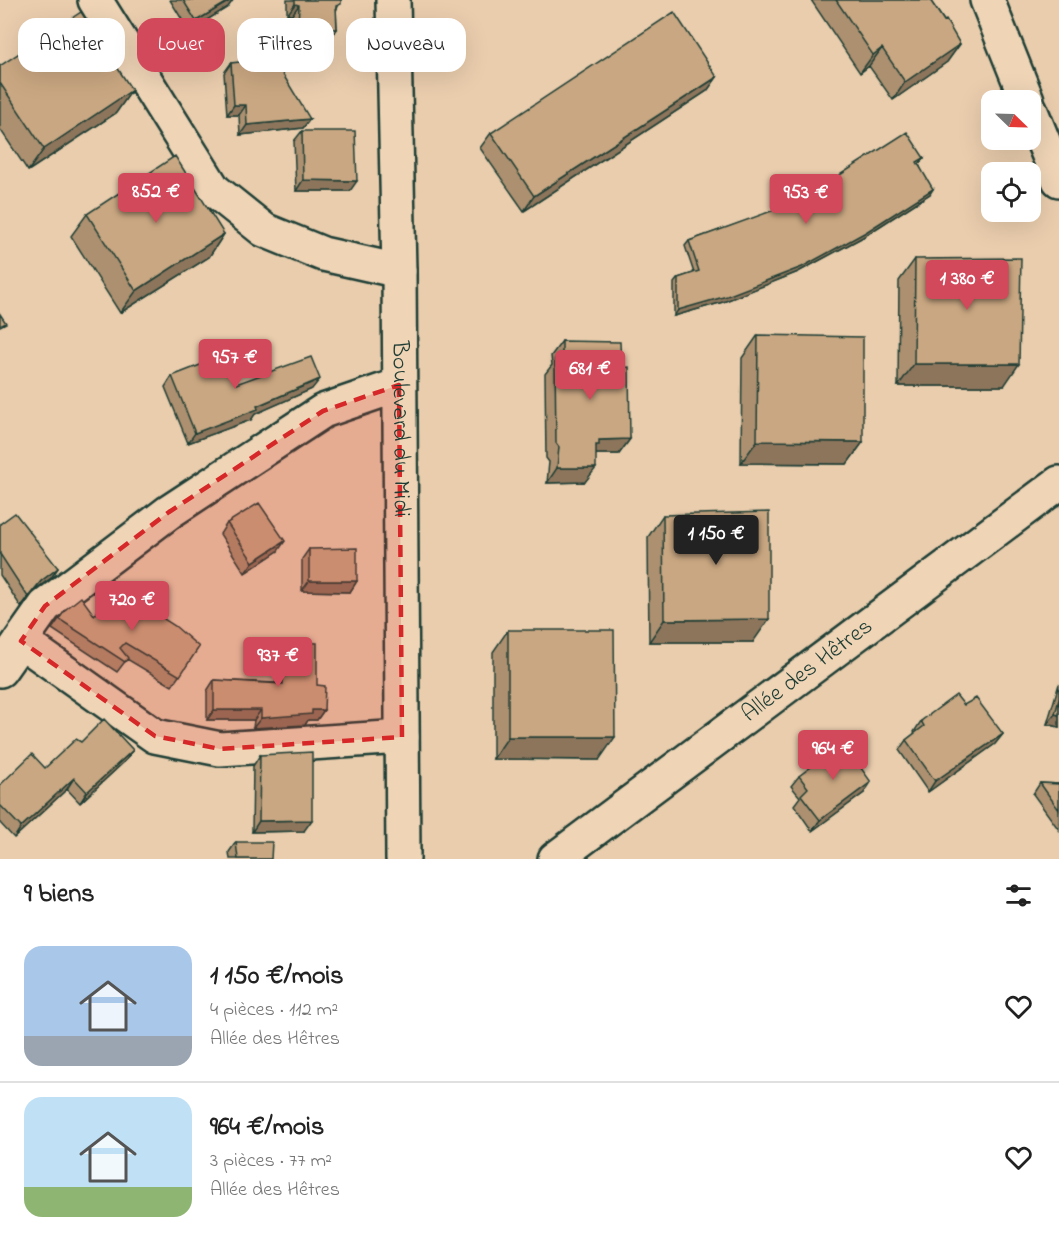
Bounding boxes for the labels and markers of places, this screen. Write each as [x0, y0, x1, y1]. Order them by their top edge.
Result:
pin: 852 € [114, 173, 198, 224]
pin: 953 € [764, 174, 848, 225]
pin: 1 380 € [912, 260, 1022, 311]
pin: 957 € [193, 339, 277, 390]
pin: 681 € [548, 350, 632, 401]
pin: 1 150 € [661, 515, 771, 566]
pin: 720 € [90, 581, 174, 632]
pin: 937 € [236, 637, 320, 688]
pin: 964 € [791, 730, 875, 781]

